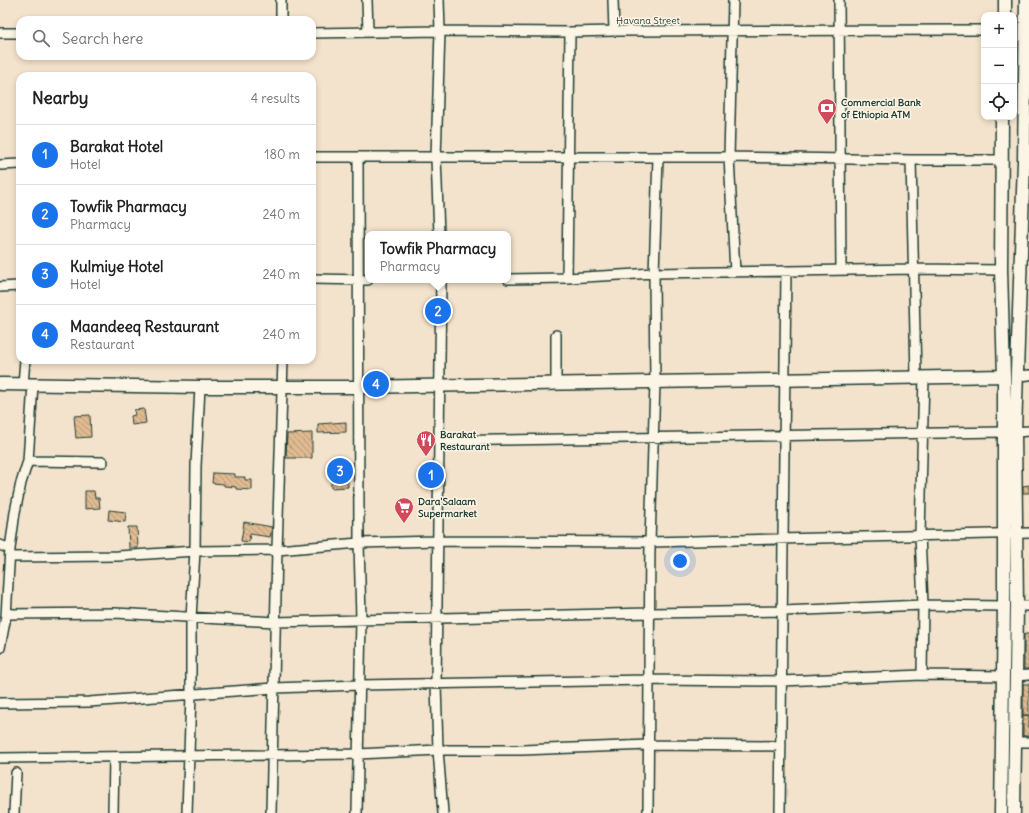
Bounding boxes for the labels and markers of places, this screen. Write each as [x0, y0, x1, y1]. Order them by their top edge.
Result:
place label: Commercial Bank of Ethiopia ATM [841, 96, 921, 121]
bank icon: Commercial Bank of Ethiopia ATM [816, 97, 838, 125]
pin: 2 [425, 296, 451, 326]
pin: 4 [363, 369, 389, 399]
place label: Barakat Restaurant [440, 428, 490, 453]
restaurant icon: Barakat Restaurant [415, 429, 437, 457]
pin: 3 [327, 456, 353, 486]
pin: 1 [418, 460, 444, 490]
place label: Dara'Salaam Supermarket [418, 495, 478, 520]
supermarket icon: Dara'Salaam Supermarket [393, 496, 415, 524]

